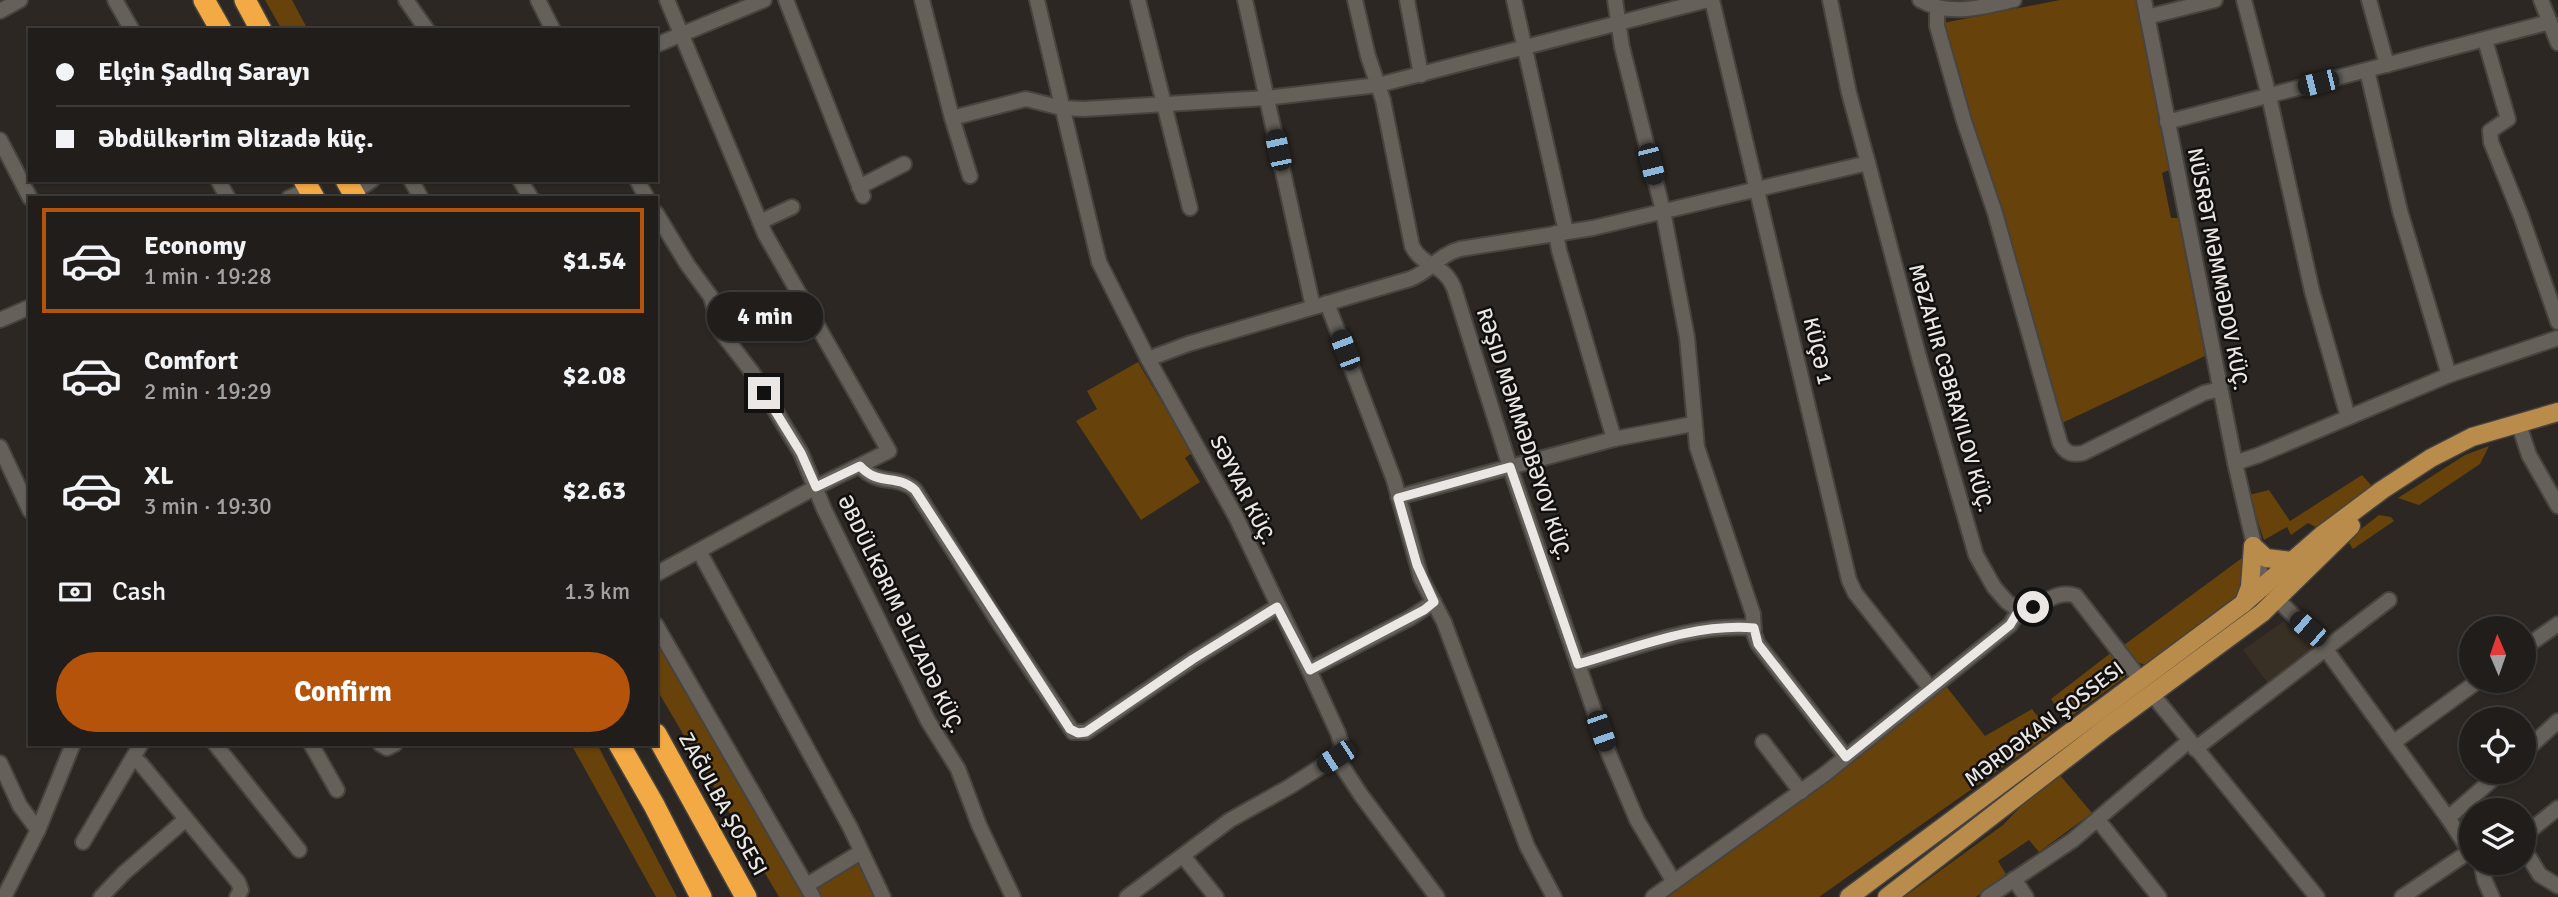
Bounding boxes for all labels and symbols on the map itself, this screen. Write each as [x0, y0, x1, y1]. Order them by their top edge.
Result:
car [2296, 68, 2341, 98]
car [1264, 127, 1293, 173]
car [1636, 141, 1667, 187]
street label: NÜSRƏT MƏMMƏDOV KÜÇ. [2182, 146, 2254, 392]
street label: MƏZAHIR CƏBRAYILOV KÜÇ. [1903, 261, 1999, 515]
callout: 4 min [706, 292, 822, 340]
street label: RƏŞID MƏMMƏDBƏYOV KÜÇ. [1471, 305, 1577, 563]
street label: KÜÇƏ 1 [1798, 315, 1838, 387]
car [1328, 327, 1363, 373]
route end [748, 377, 780, 409]
street label: SƏYYAR KÜÇ. [1204, 431, 1282, 549]
street label: ƏBDÜLKƏRIM ƏLIZADƏ KÜÇ. [832, 491, 970, 737]
route start [2017, 591, 2049, 623]
car [2286, 607, 2331, 651]
north arrow [2459, 616, 2536, 693]
street label: MƏRDƏKAN ŞOSSESI [1959, 656, 2129, 792]
car [1585, 708, 1618, 754]
street label: ZAĞULBA ŞOSESI [673, 728, 773, 880]
car [1313, 737, 1360, 777]

